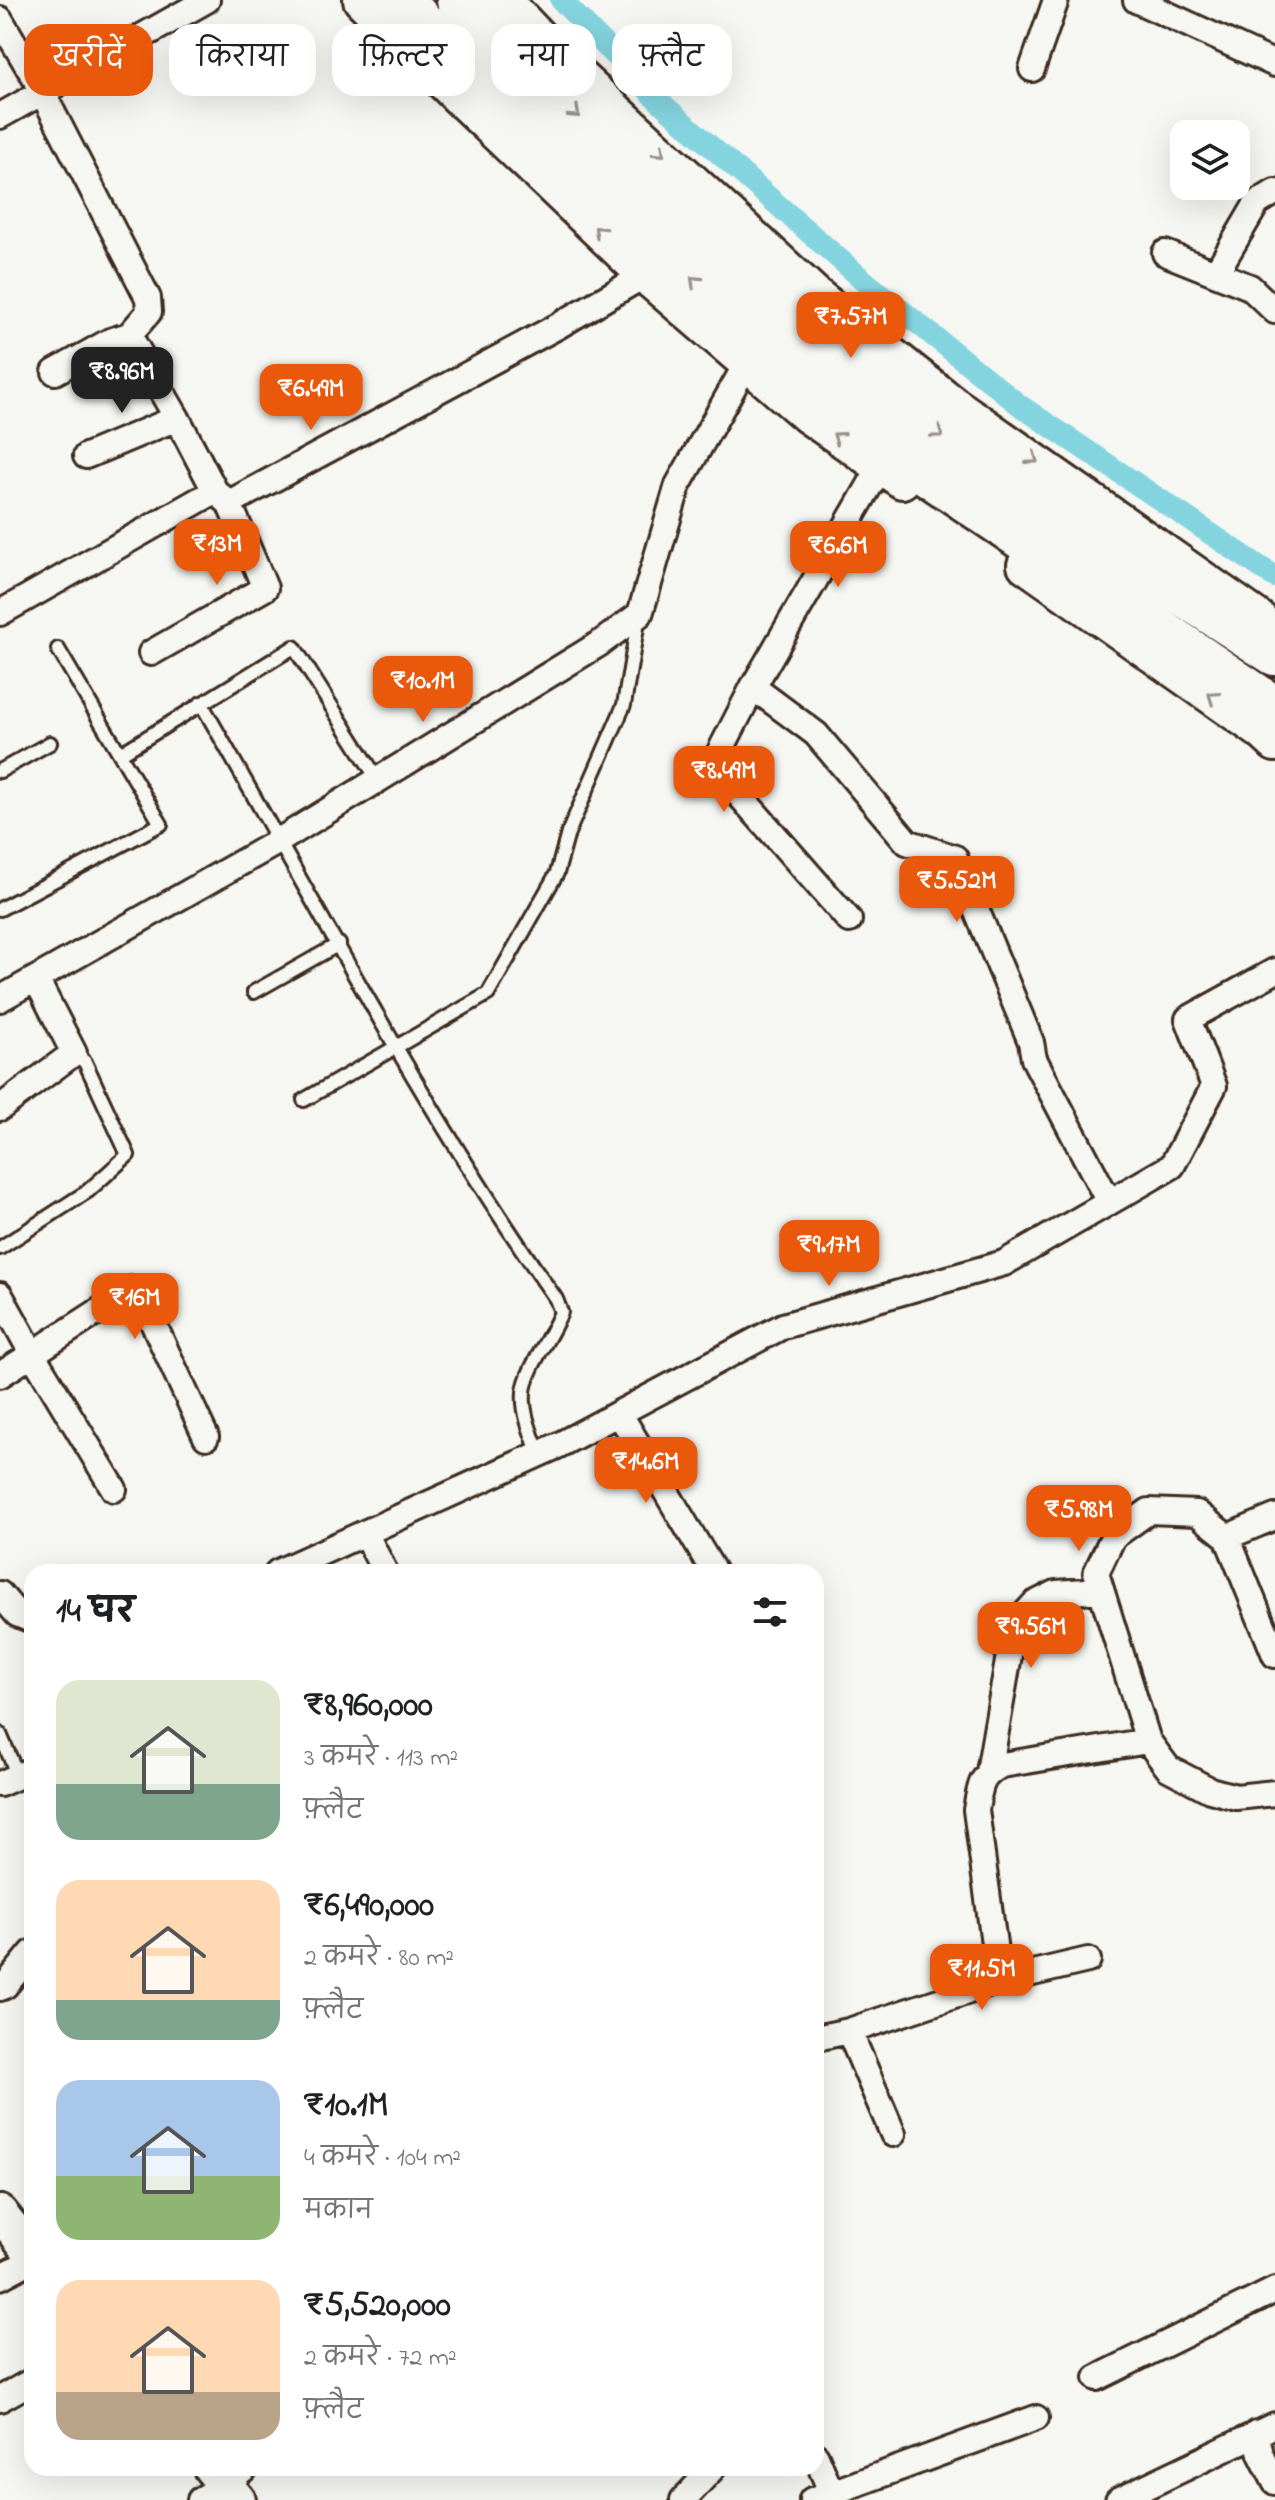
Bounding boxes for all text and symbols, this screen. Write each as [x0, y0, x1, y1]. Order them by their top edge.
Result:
chip: खरीदें [24, 24, 153, 96]
chip: किराया [169, 24, 316, 96]
chip: फ़िल्टर [332, 24, 475, 96]
chip: नया [491, 24, 596, 96]
chip: फ़्लैट [612, 24, 732, 96]
one-way arrow [566, 104, 580, 119]
map controls [1170, 120, 1250, 200]
button: layers [1170, 120, 1250, 200]
one-way arrow [651, 142, 666, 156]
one-way arrow [594, 226, 608, 240]
one-way arrow [690, 275, 704, 290]
pin: ₹7.57M [786, 292, 916, 360]
text: ₹7.57M [815, 299, 887, 337]
pin: ₹8.96M [57, 347, 187, 415]
text: ₹8.96M [89, 354, 155, 392]
pin: ₹6.49M [246, 364, 376, 432]
text: ₹6.49M [278, 371, 344, 409]
one-way arrow [929, 424, 944, 438]
one-way arrow [833, 432, 847, 447]
one-way arrow [1024, 449, 1039, 464]
pin: ₹13M [170, 519, 264, 587]
pin: ₹6.6M [782, 521, 894, 589]
text: ₹13M [192, 526, 242, 564]
text: ₹6.6M [808, 528, 868, 566]
pin: ₹10.1M [358, 656, 488, 724]
text: ₹10.1M [391, 663, 455, 701]
one-way arrow [1207, 692, 1221, 707]
pin: ₹8.49M [659, 746, 789, 814]
text: ₹8.49M [692, 753, 756, 791]
pin: ₹5.52M [892, 856, 1022, 924]
text: ₹5.52M [917, 863, 997, 901]
pin: ₹9.17M [764, 1220, 894, 1288]
text: ₹9.17M [797, 1227, 861, 1265]
pin: ₹16M [88, 1273, 182, 1341]
text: ₹16M [109, 1280, 161, 1318]
pin: ₹14.6M [581, 1437, 711, 1505]
text: ₹14.6M [612, 1444, 680, 1482]
pin: ₹5.98M [1014, 1485, 1144, 1553]
text: ₹5.98M [1044, 1492, 1114, 1530]
text: 14 घर [56, 1588, 135, 1638]
icon: filters [748, 1590, 792, 1634]
pin: ₹9.56M [966, 1602, 1096, 1670]
text: ₹9.56M [996, 1609, 1066, 1647]
text: ₹8,960,000 [304, 1682, 433, 1732]
icon: home [120, 1712, 216, 1808]
text: 3 कमरे · 113 m² [304, 1740, 458, 1778]
text: फ़्लैट [304, 1793, 363, 1831]
text: ₹6,490,000 [304, 1882, 434, 1932]
icon: home [120, 1912, 216, 2008]
text: 2 कमरे · 80 m² [304, 1940, 454, 1978]
pin: ₹11.5M [917, 1944, 1047, 2012]
text: ₹11.5M [948, 1951, 1016, 1989]
text: फ़्लैट [304, 1993, 363, 2031]
text: ₹10.1M [304, 2082, 388, 2132]
icon: home [120, 2112, 216, 2208]
text: 4 कमरे · 104 m² [304, 2140, 461, 2178]
text: मकान [304, 2193, 373, 2231]
text: ₹5,520,000 [304, 2282, 451, 2332]
icon: home [120, 2312, 216, 2408]
text: 2 कमरे · 72 m² [304, 2340, 457, 2378]
text: फ़्लैट [304, 2393, 363, 2431]

